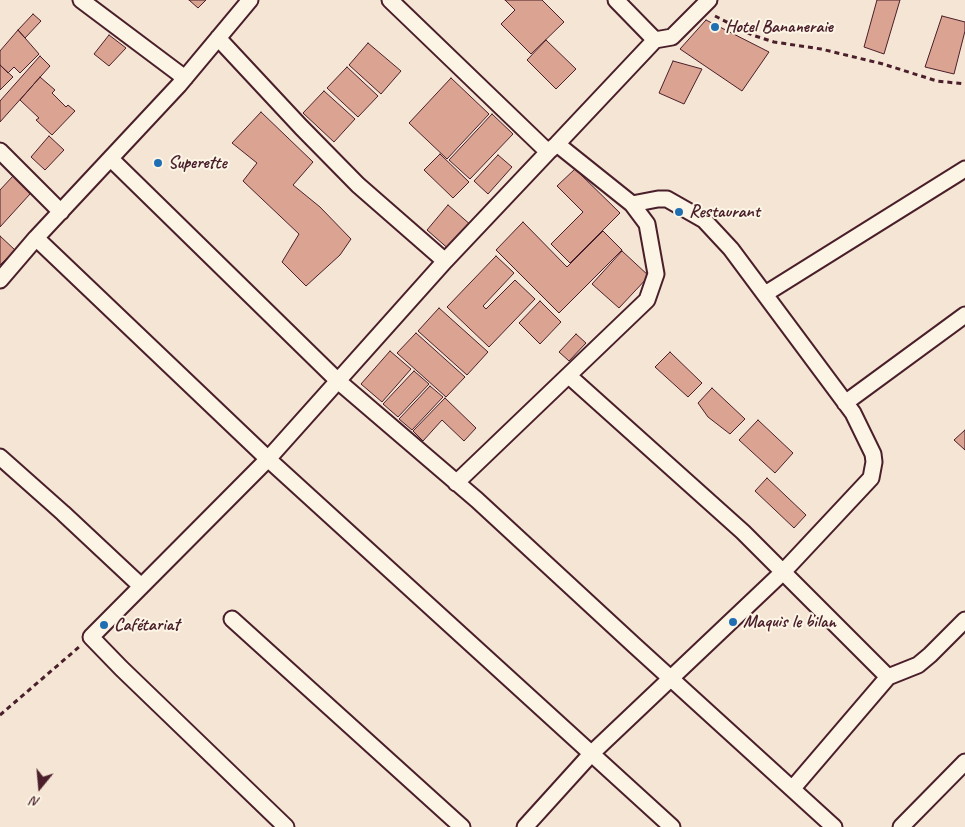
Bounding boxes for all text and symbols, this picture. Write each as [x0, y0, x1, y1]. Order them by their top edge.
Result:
place label: Hotel Bananeraie [725, 16, 833, 38]
marker: Hotel Bananeraie [709, 21, 721, 33]
place label: Superette [168, 152, 226, 174]
marker: Superette [152, 157, 164, 169]
place label: Restaurant [689, 201, 760, 223]
marker: Restaurant [673, 206, 685, 218]
place label: Maquis le bilan [743, 611, 836, 633]
place label: Cafétariat [114, 614, 179, 636]
marker: Maquis le bilan [727, 616, 739, 628]
marker: Cafétariat [98, 619, 110, 631]
north arrow [15, 762, 65, 812]
text: N [29, 792, 42, 811]

